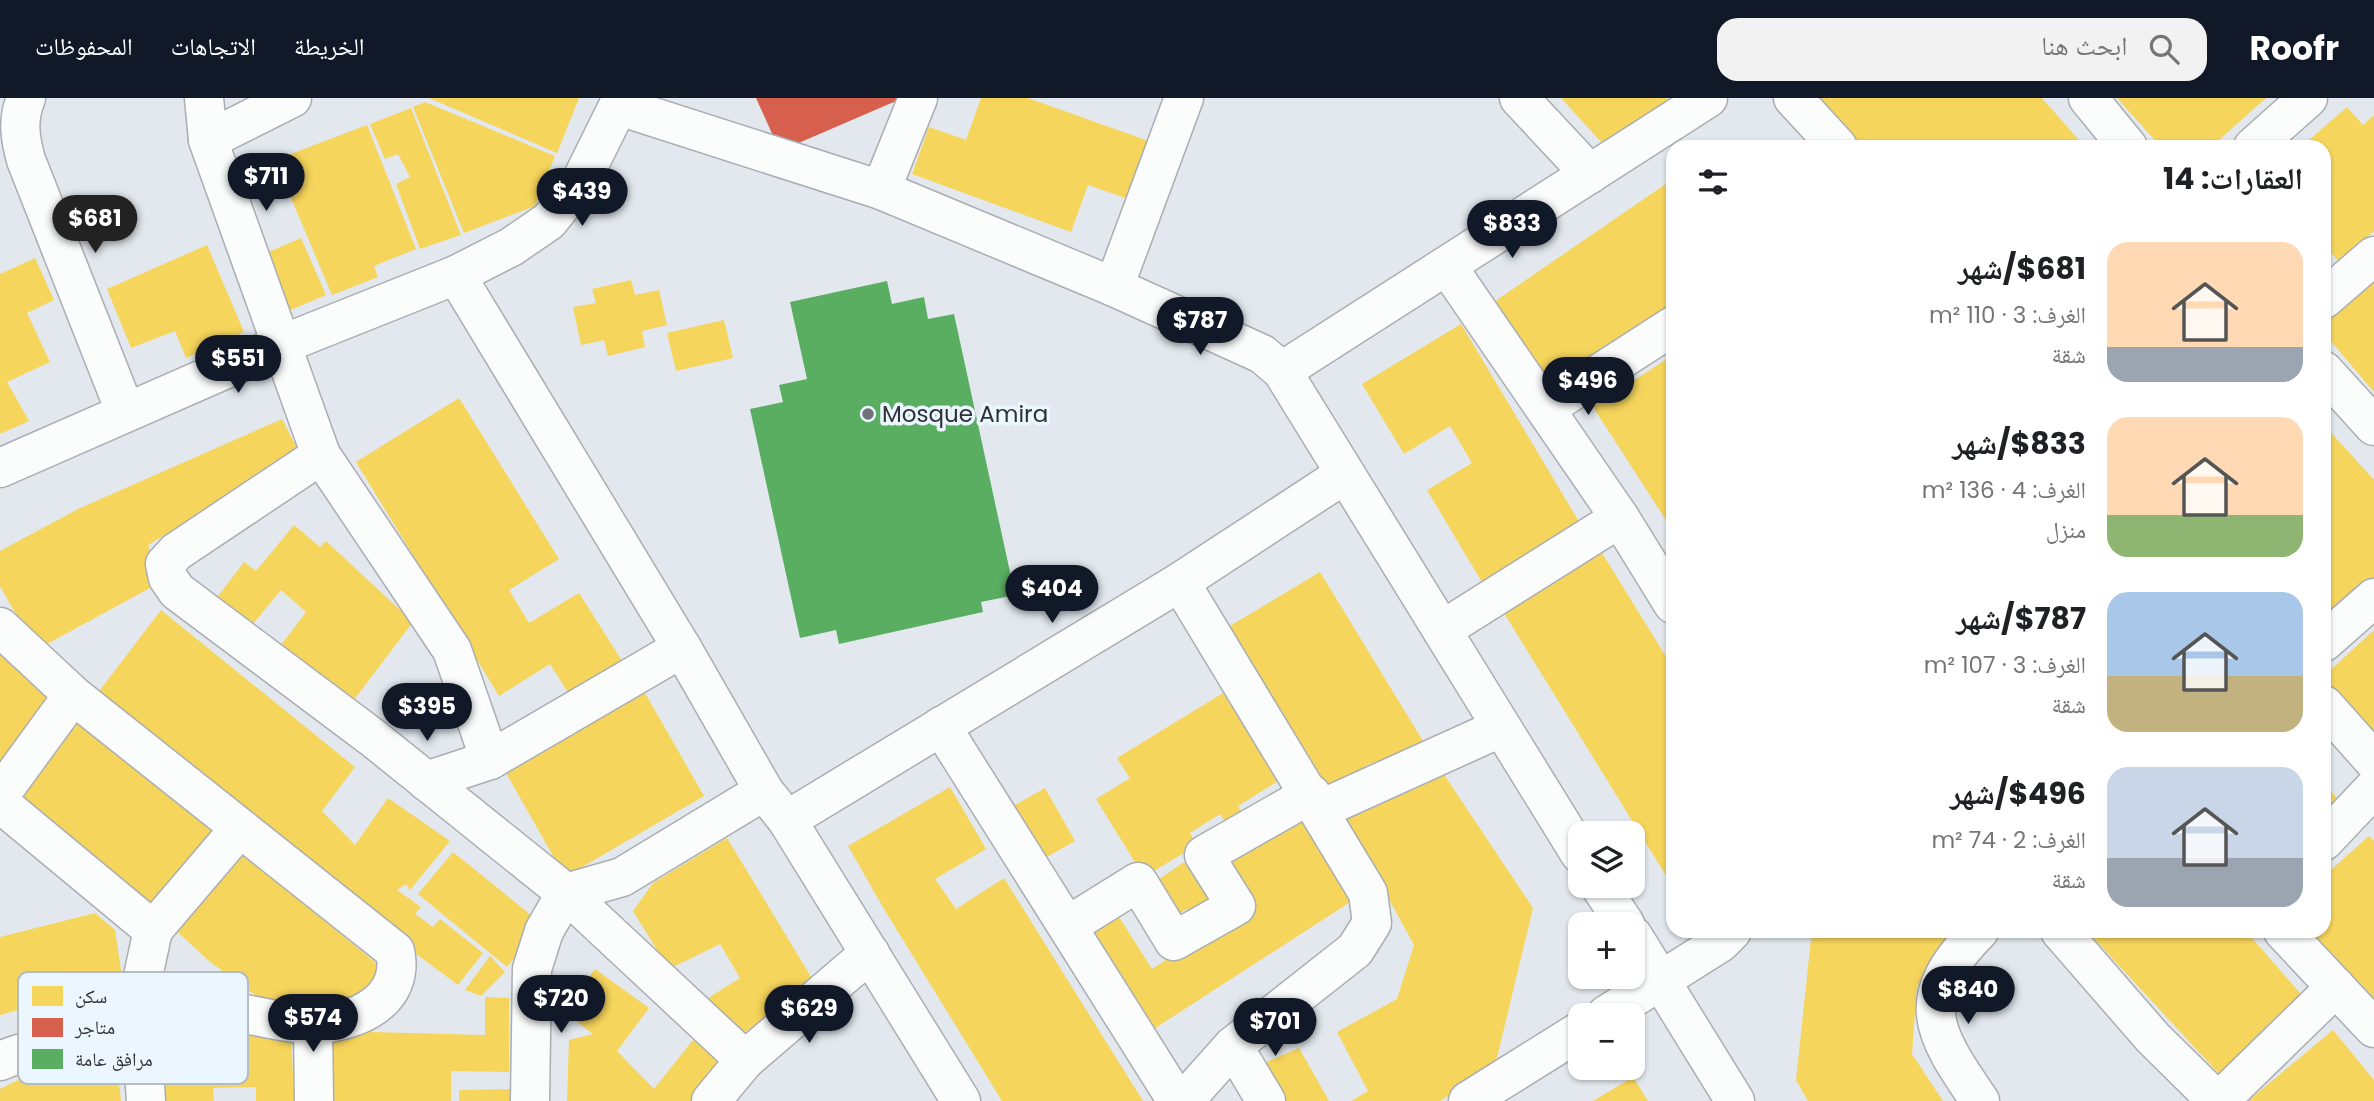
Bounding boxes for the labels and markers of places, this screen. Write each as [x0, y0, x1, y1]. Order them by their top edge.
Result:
pin: $711 [225, 153, 307, 213]
pin: $439 [541, 169, 623, 228]
pin: $681 [54, 195, 136, 255]
pin: $833 [1471, 200, 1553, 260]
pin: $787 [1159, 298, 1241, 357]
pin: $551 [197, 336, 279, 395]
pin: $496 [1547, 358, 1629, 417]
place label: Mosque Amira [882, 398, 1048, 430]
marker: Mosque Amira [860, 406, 876, 422]
pin: $404 [1011, 566, 1093, 625]
pin: $395 [386, 684, 468, 743]
pin: $840 [1927, 967, 2009, 1026]
pin: $720 [520, 976, 602, 1035]
pin: $629 [768, 986, 850, 1045]
pin: $574 [272, 995, 354, 1054]
pin: $701 [1234, 998, 1316, 1058]

